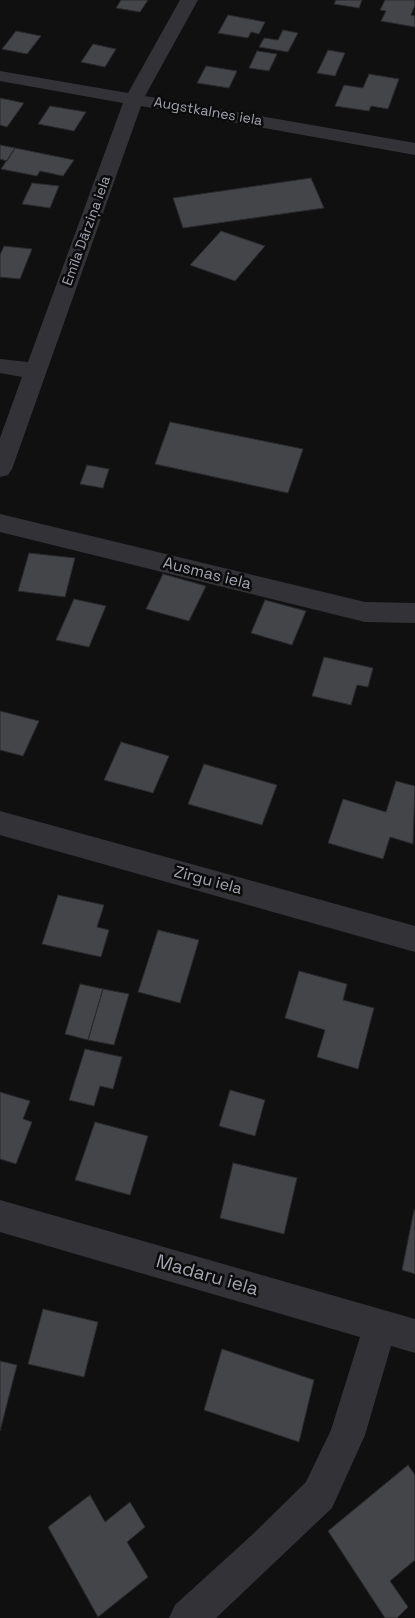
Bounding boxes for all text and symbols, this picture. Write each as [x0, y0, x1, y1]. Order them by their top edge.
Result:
street label: Augstkalnes iela [152, 94, 264, 130]
street label: Emīla Dārziņa iela [59, 174, 115, 288]
street label: Ausmas iela [161, 554, 253, 594]
street label: Zirgu iela [172, 863, 244, 899]
street label: Madaru iela [153, 1251, 261, 1301]

